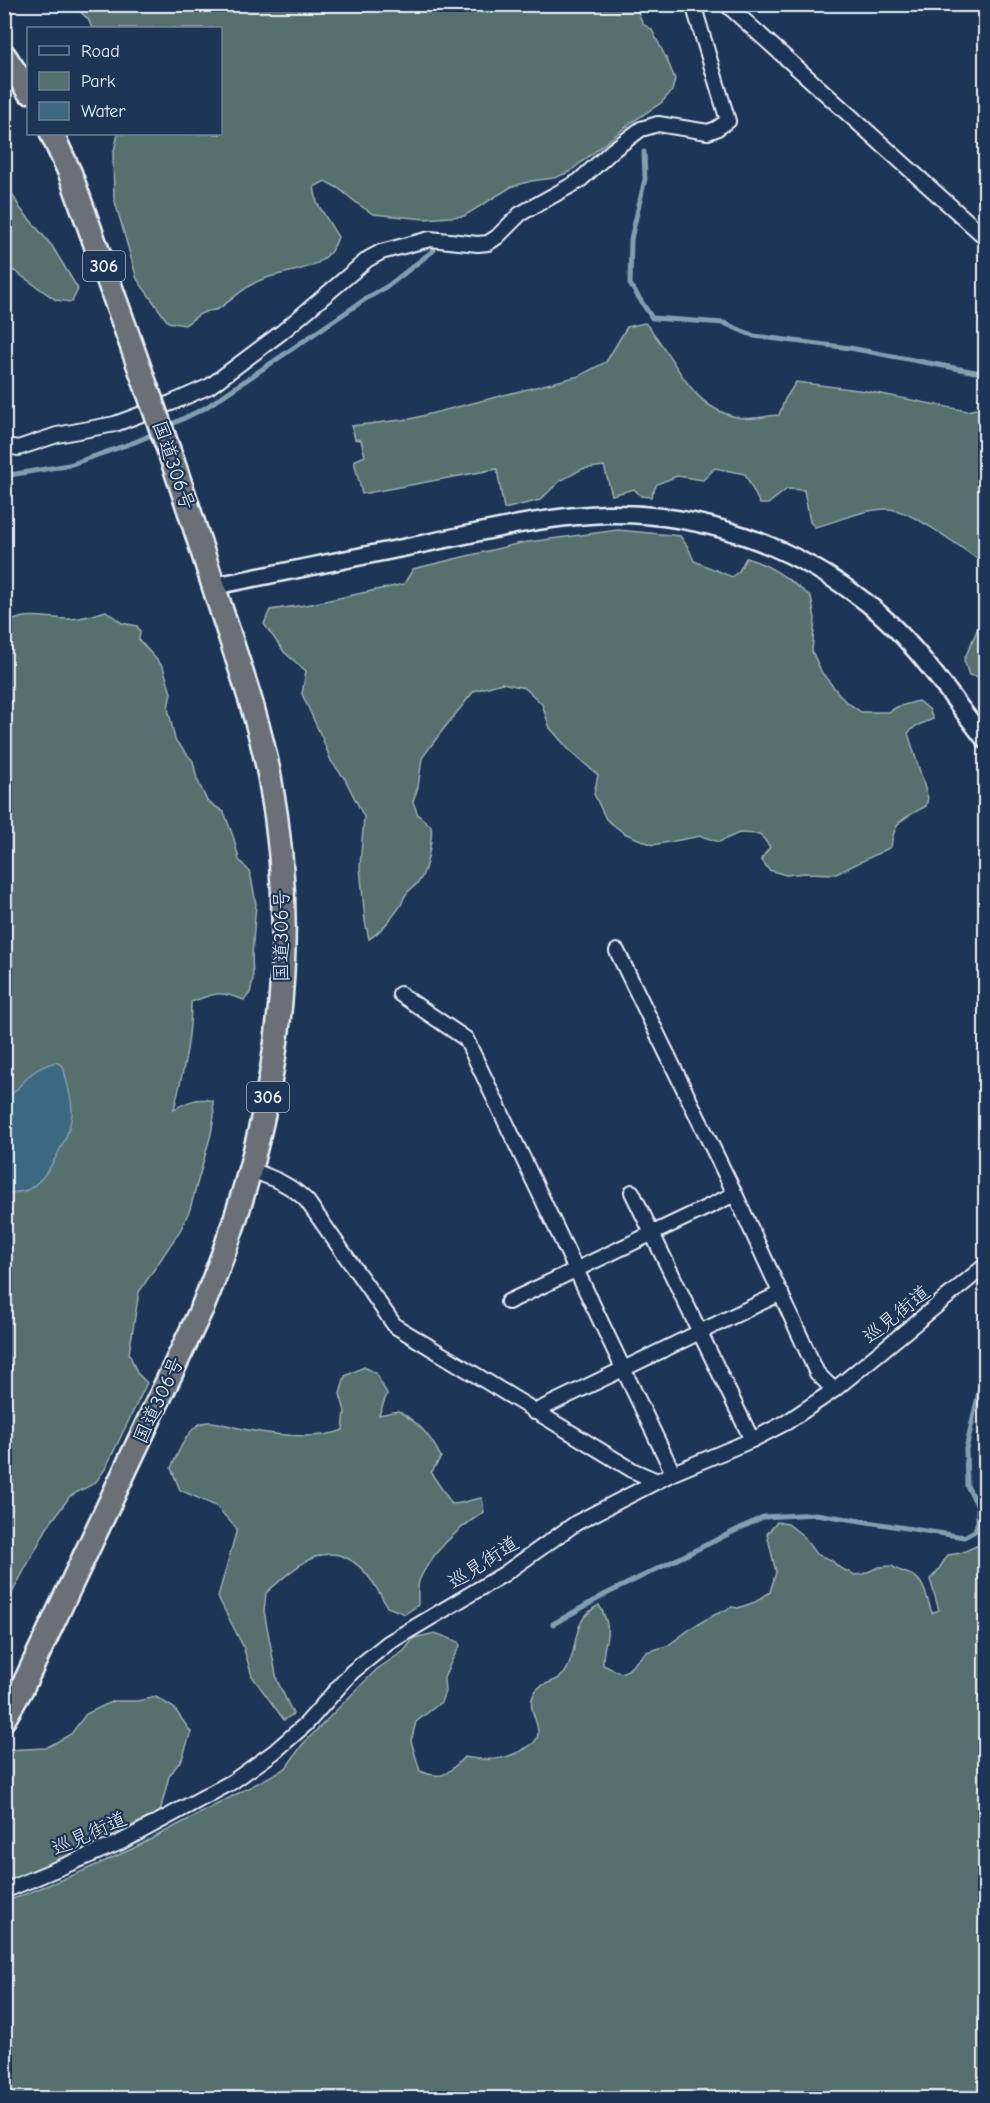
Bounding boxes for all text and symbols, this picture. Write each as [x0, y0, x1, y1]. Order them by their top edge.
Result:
legend [27, 27, 222, 135]
text: Road [81, 41, 120, 62]
text: Park [81, 71, 116, 92]
text: Water [81, 101, 126, 122]
road number: 306 [83, 251, 125, 281]
street label: 国道306号 [147, 417, 200, 513]
street label: 国道306号 [270, 889, 293, 983]
road number: 306 [247, 1082, 289, 1112]
street label: 巡見街道 [858, 1280, 935, 1348]
street label: 国道306号 [128, 1353, 189, 1447]
street label: 巡見街道 [443, 1531, 523, 1594]
street label: 巡見街道 [48, 1807, 130, 1860]

